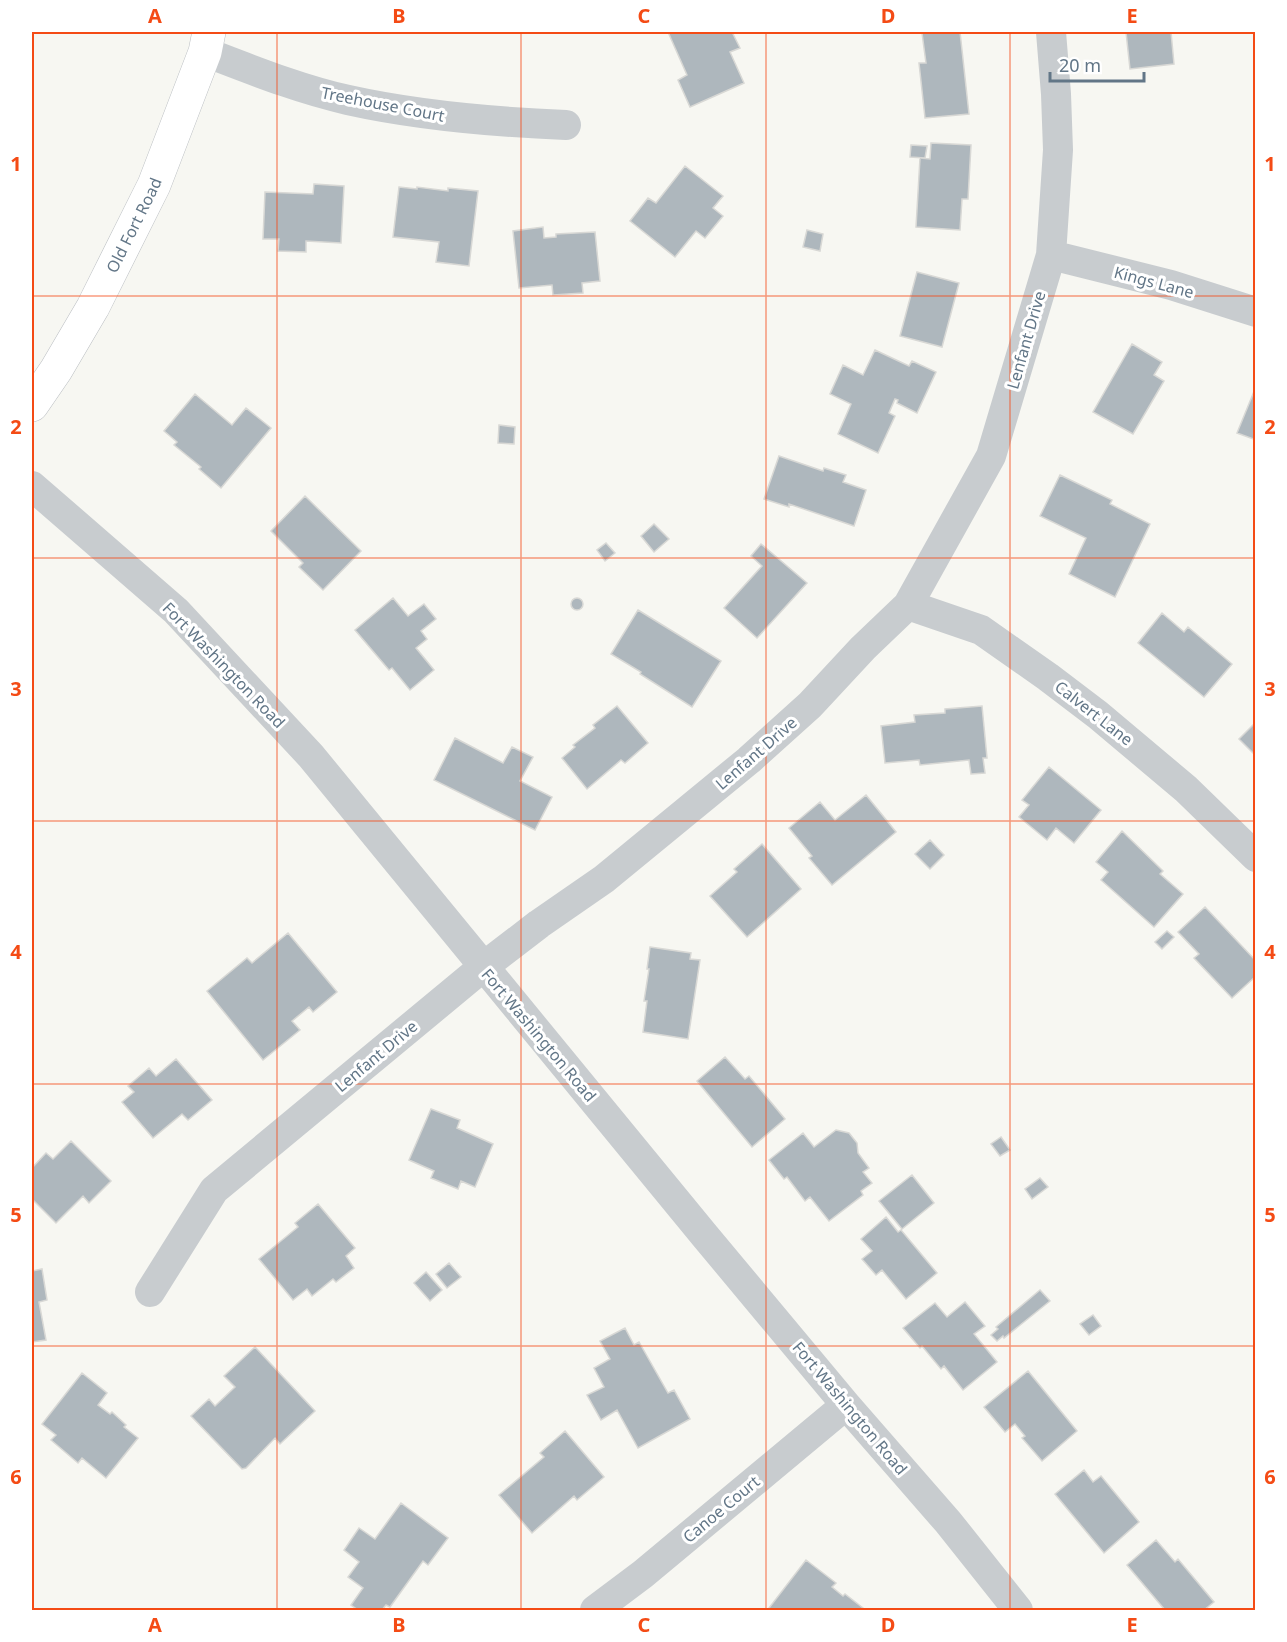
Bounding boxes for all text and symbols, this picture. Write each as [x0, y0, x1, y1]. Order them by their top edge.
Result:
text: A [148, 2, 162, 29]
text: B [392, 2, 406, 29]
text: C [638, 2, 651, 29]
text: D [881, 2, 895, 29]
text: E [1126, 2, 1138, 29]
scale bar [1050, 45, 1144, 83]
text: 20 m [1059, 53, 1101, 77]
street label: Treehouse Court [320, 81, 447, 127]
text: 1 [10, 150, 22, 177]
text: 1 [1264, 150, 1276, 177]
street label: Old Fort Road [101, 175, 167, 276]
street label: Kings Lane [1112, 261, 1196, 303]
street label: Lenfant Drive [1001, 288, 1051, 392]
text: 2 [10, 413, 22, 440]
text: 2 [1264, 413, 1276, 440]
street label: Fort Washington Road [158, 597, 290, 733]
text: 3 [10, 675, 22, 702]
text: 3 [1264, 675, 1276, 702]
street label: Calvert Lane [1051, 676, 1137, 750]
street label: Lenfant Drive [711, 712, 801, 794]
text: 4 [10, 938, 22, 965]
text: 4 [1264, 938, 1276, 965]
street label: Fort Washington Road [477, 964, 601, 1106]
street label: Lenfant Drive [330, 1015, 422, 1097]
text: 5 [10, 1201, 22, 1228]
text: 5 [1264, 1201, 1276, 1228]
street label: Fort Washington Road [788, 1337, 912, 1479]
text: 6 [10, 1463, 22, 1490]
text: 6 [1264, 1463, 1276, 1490]
street label: Canoe Court [678, 1470, 764, 1548]
text: A [148, 1611, 162, 1638]
text: B [392, 1611, 406, 1638]
text: C [638, 1611, 651, 1638]
text: D [881, 1611, 895, 1638]
text: E [1126, 1611, 1138, 1638]

